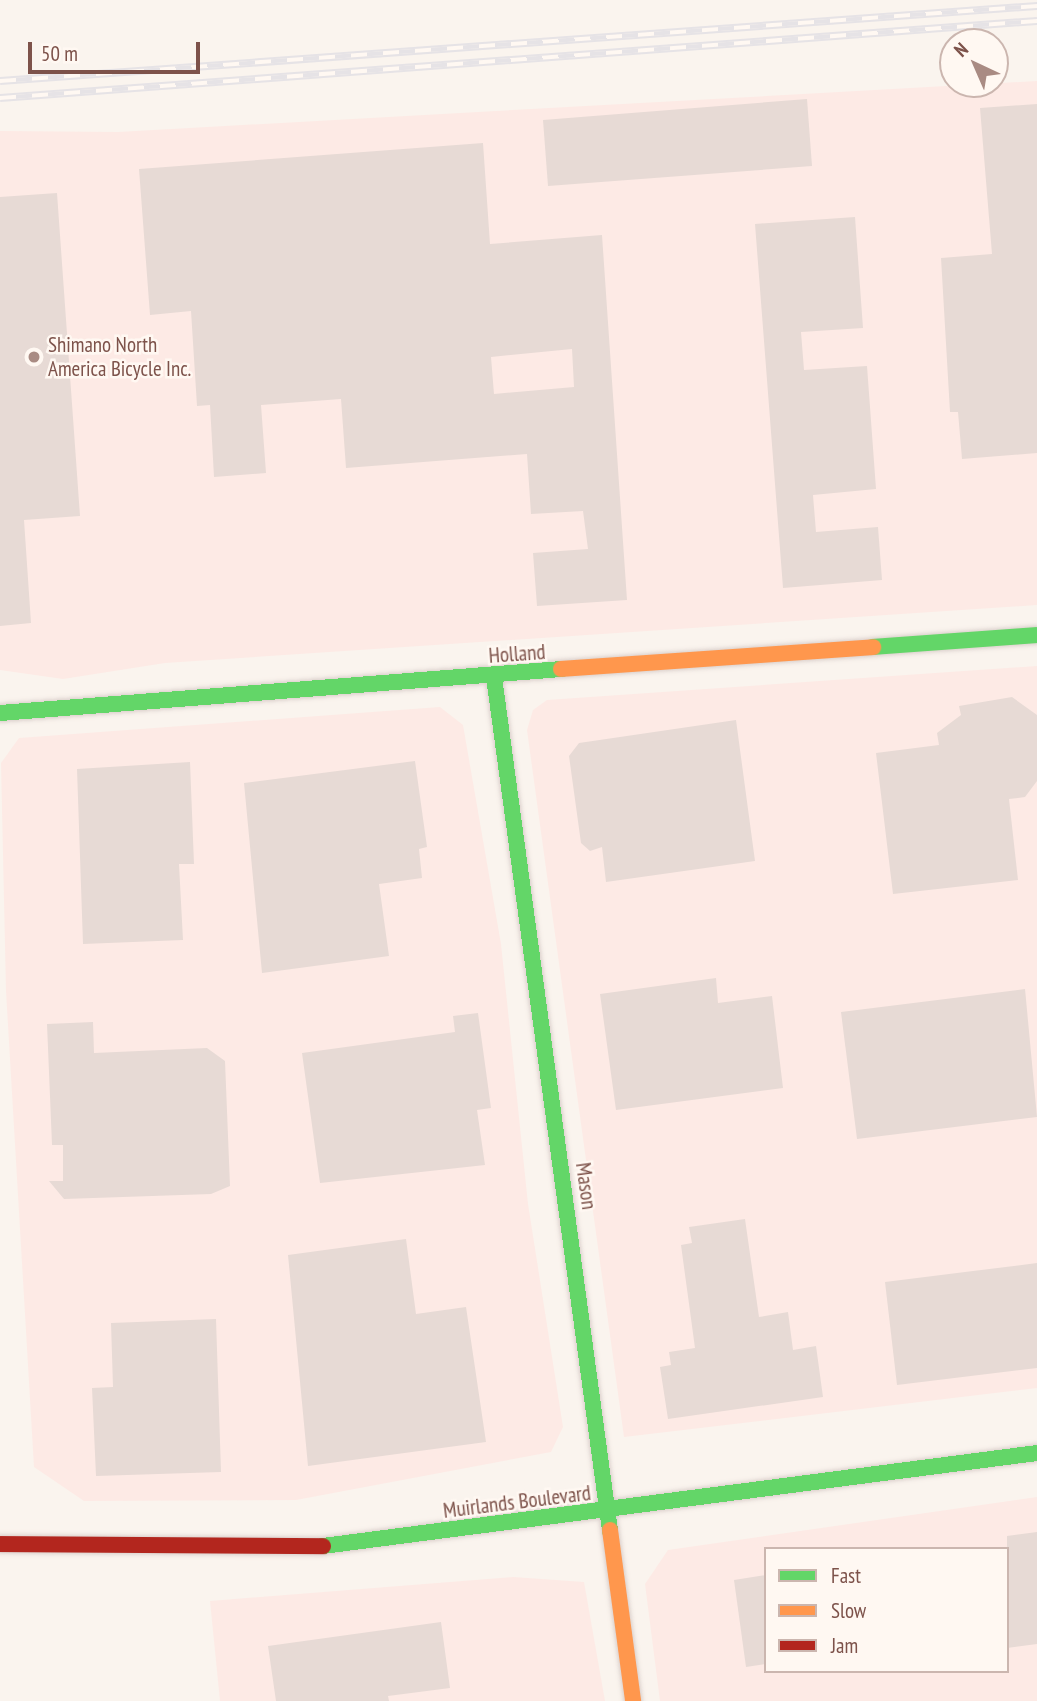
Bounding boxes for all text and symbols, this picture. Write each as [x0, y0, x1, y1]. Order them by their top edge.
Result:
scale bar [32, 28, 203, 72]
north arrow [939, 28, 1009, 98]
text: N [949, 37, 973, 62]
text: 50 m [41, 40, 78, 67]
place label: Shimano North America Bicycle Inc. [48, 332, 191, 382]
marker: Shimano North America Bicycle Inc. [26, 349, 42, 365]
street label: Holland [488, 639, 546, 669]
street label: Mason [570, 1161, 602, 1211]
street label: Muirlands Boulevard [442, 1480, 592, 1524]
legend [764, 1547, 1009, 1673]
text: Fast [831, 1562, 861, 1589]
text: Slow [831, 1597, 866, 1624]
text: Jam [831, 1632, 858, 1659]

